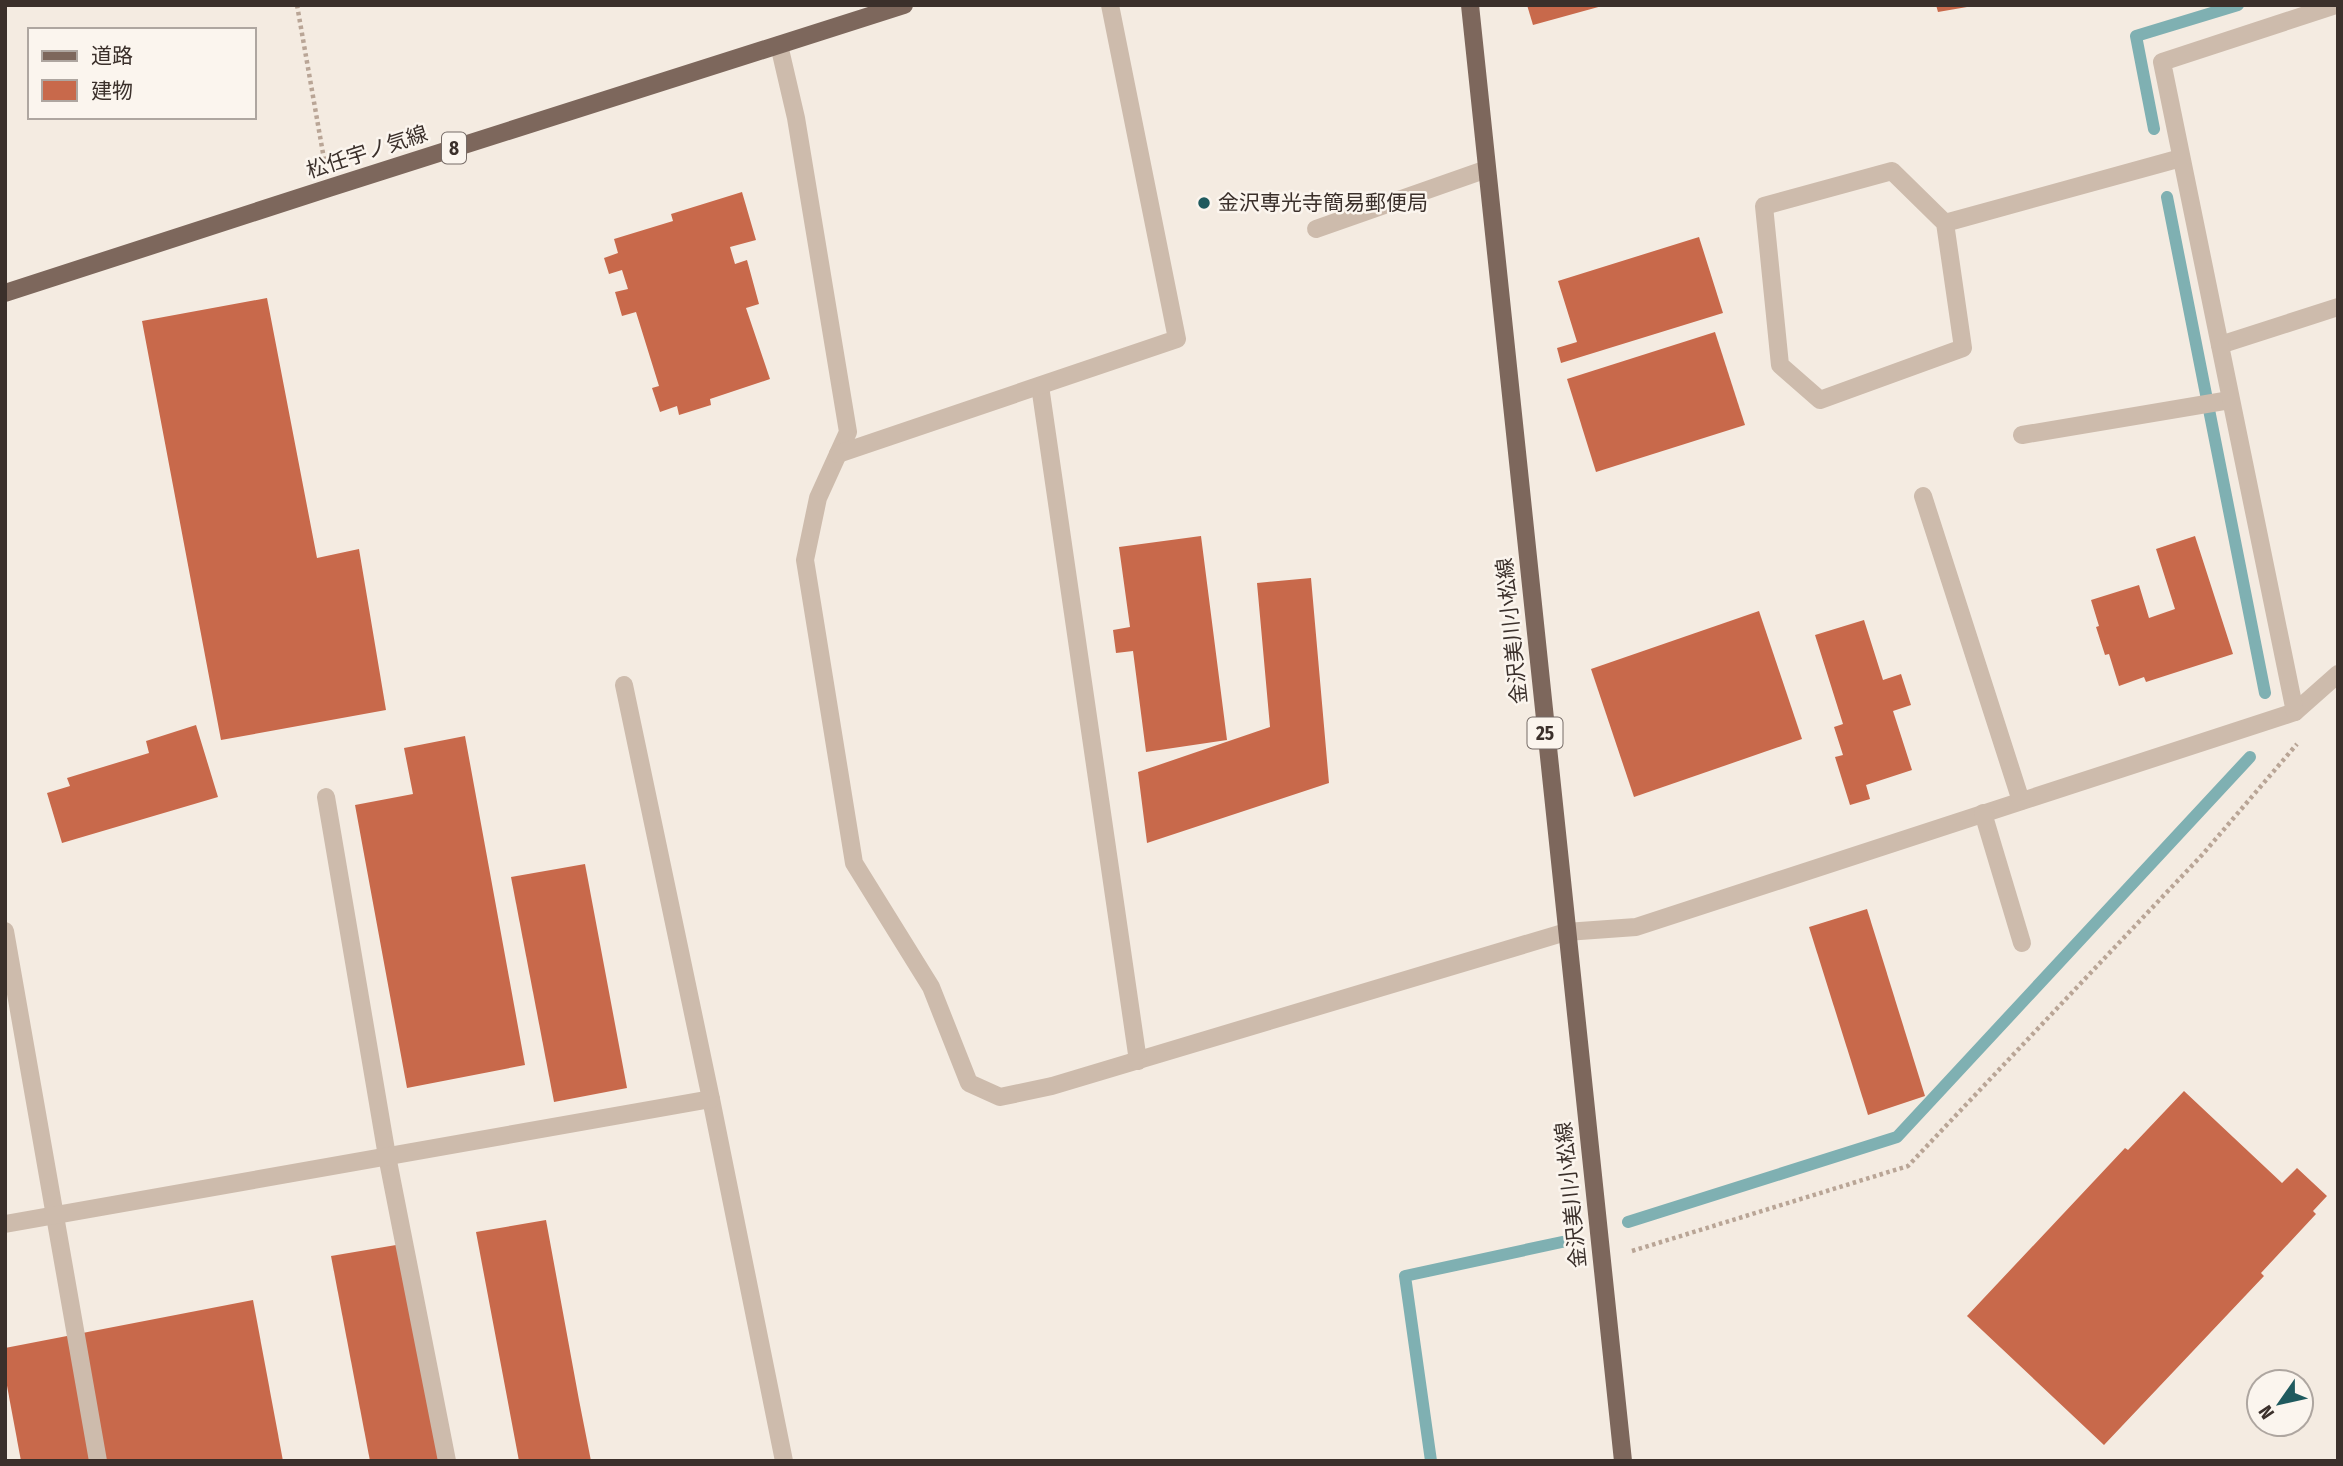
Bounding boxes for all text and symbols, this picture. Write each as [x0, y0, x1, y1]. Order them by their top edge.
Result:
legend [28, 28, 256, 119]
text: 道路 [91, 43, 133, 69]
text: 建物 [91, 78, 133, 104]
street label: 松任宇ノ気線 [303, 120, 431, 184]
road number: 8 [442, 132, 466, 164]
place label: 金沢専光寺簡易郵便局 [1218, 190, 1428, 216]
marker: 金沢専光寺簡易郵便局 [1196, 195, 1212, 211]
street label: 金沢美川小松線 [1491, 557, 1533, 705]
road number: 25 [1528, 718, 1562, 748]
street label: 金沢美川小松線 [1550, 1121, 1592, 1269]
north arrow [2245, 1368, 2315, 1438]
text: N [2254, 1401, 2279, 1423]

